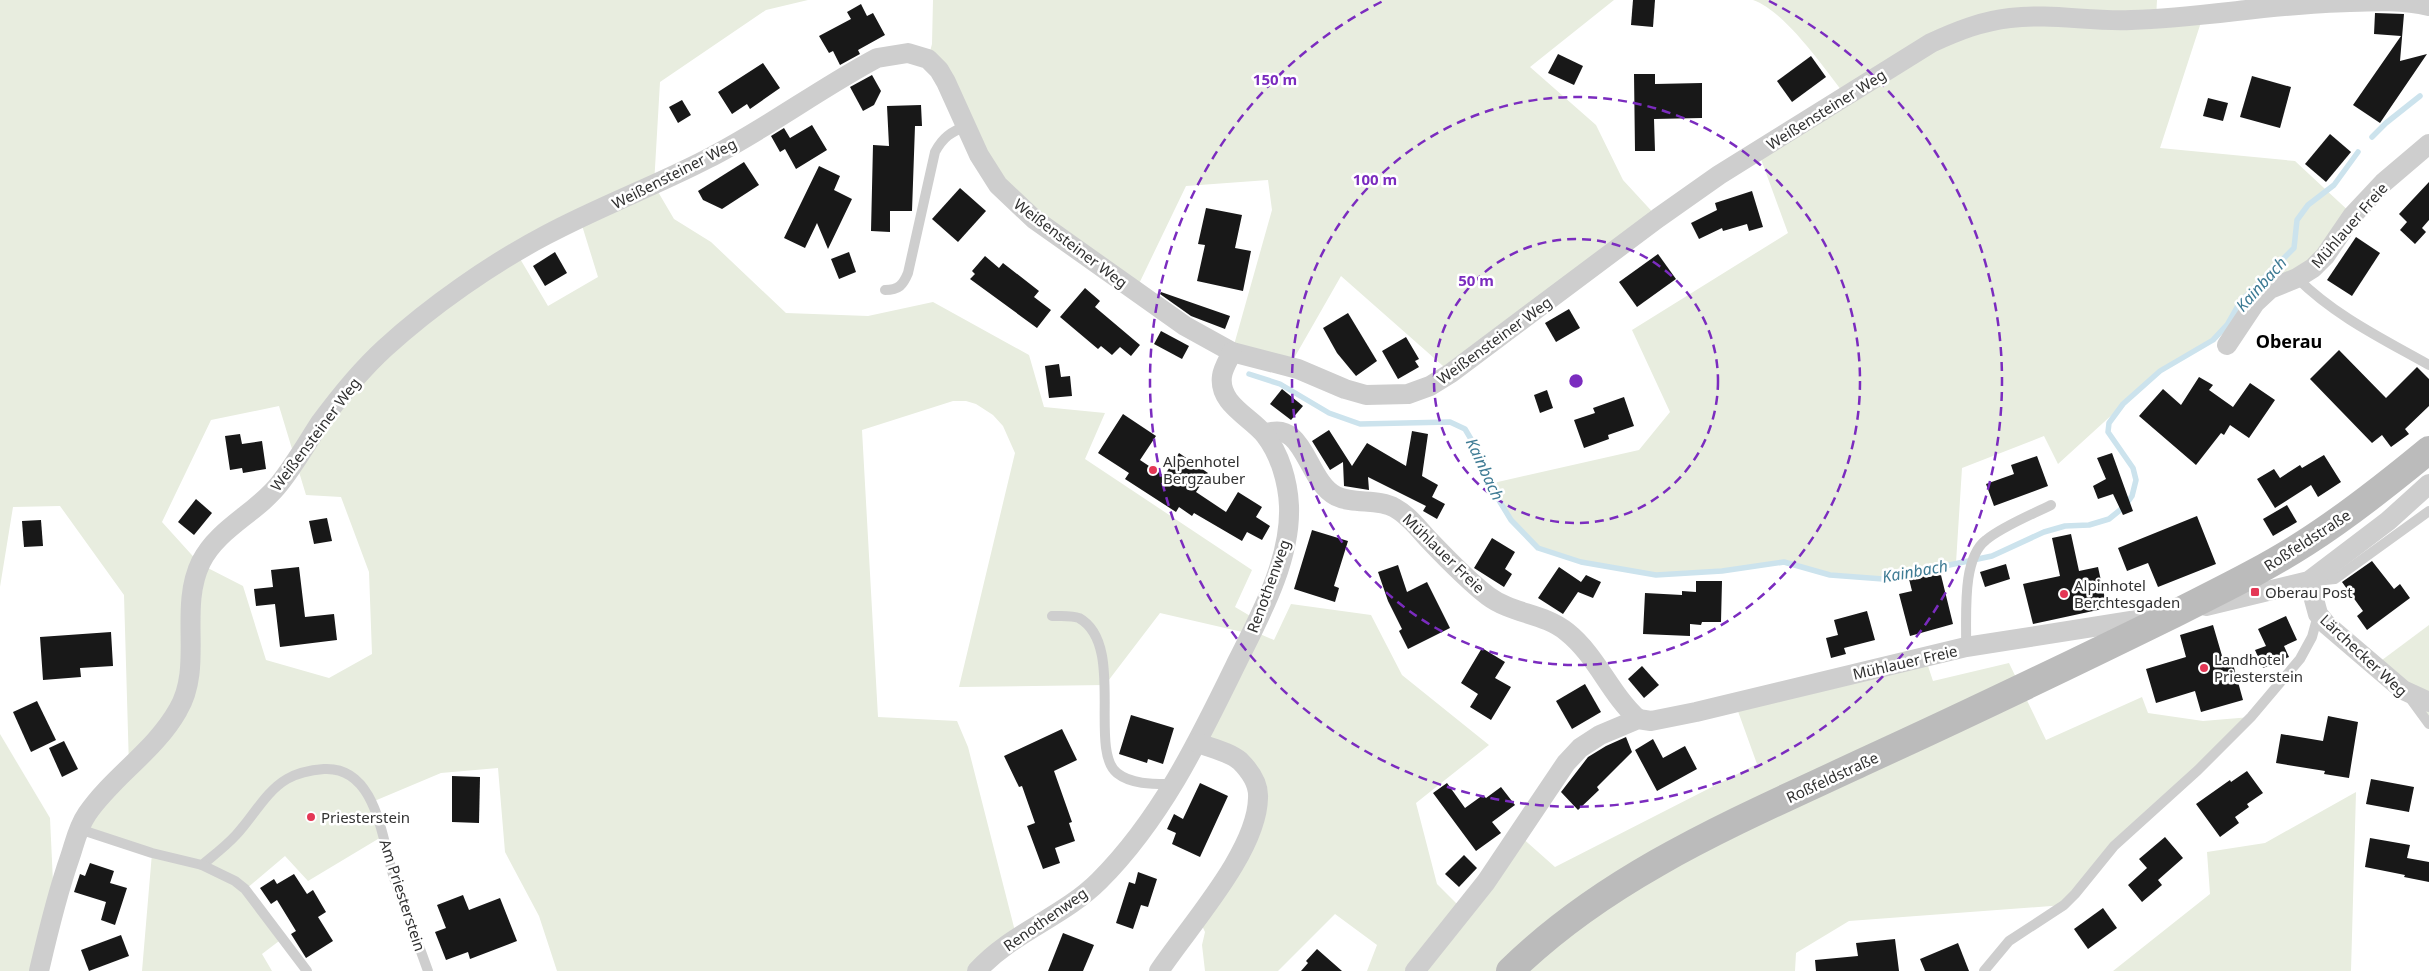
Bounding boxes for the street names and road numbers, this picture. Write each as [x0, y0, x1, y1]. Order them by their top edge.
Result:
street label: Weißensteiner Weg [1762, 64, 1890, 154]
street label: Weißensteiner Weg [608, 133, 740, 213]
street label: Mühlauer Freie [2306, 178, 2392, 272]
street label: Weißensteiner Weg [1010, 194, 1132, 292]
street label: Weißensteiner Weg [1433, 292, 1555, 388]
street label: Weißensteiner Weg [266, 373, 364, 495]
street label: Roßfeldstraße [2260, 505, 2354, 575]
street label: Mühlauer Freie [1399, 509, 1489, 597]
street label: Renothenweg [1242, 537, 1294, 635]
street label: Lärchecker Weg [2316, 609, 2412, 701]
street label: Mühlauer Freie [1851, 640, 1959, 684]
street label: Roßfeldstraße [1783, 747, 1881, 807]
street label: Am Priesterstein [375, 836, 431, 954]
street label: Renothenweg [999, 883, 1091, 955]

